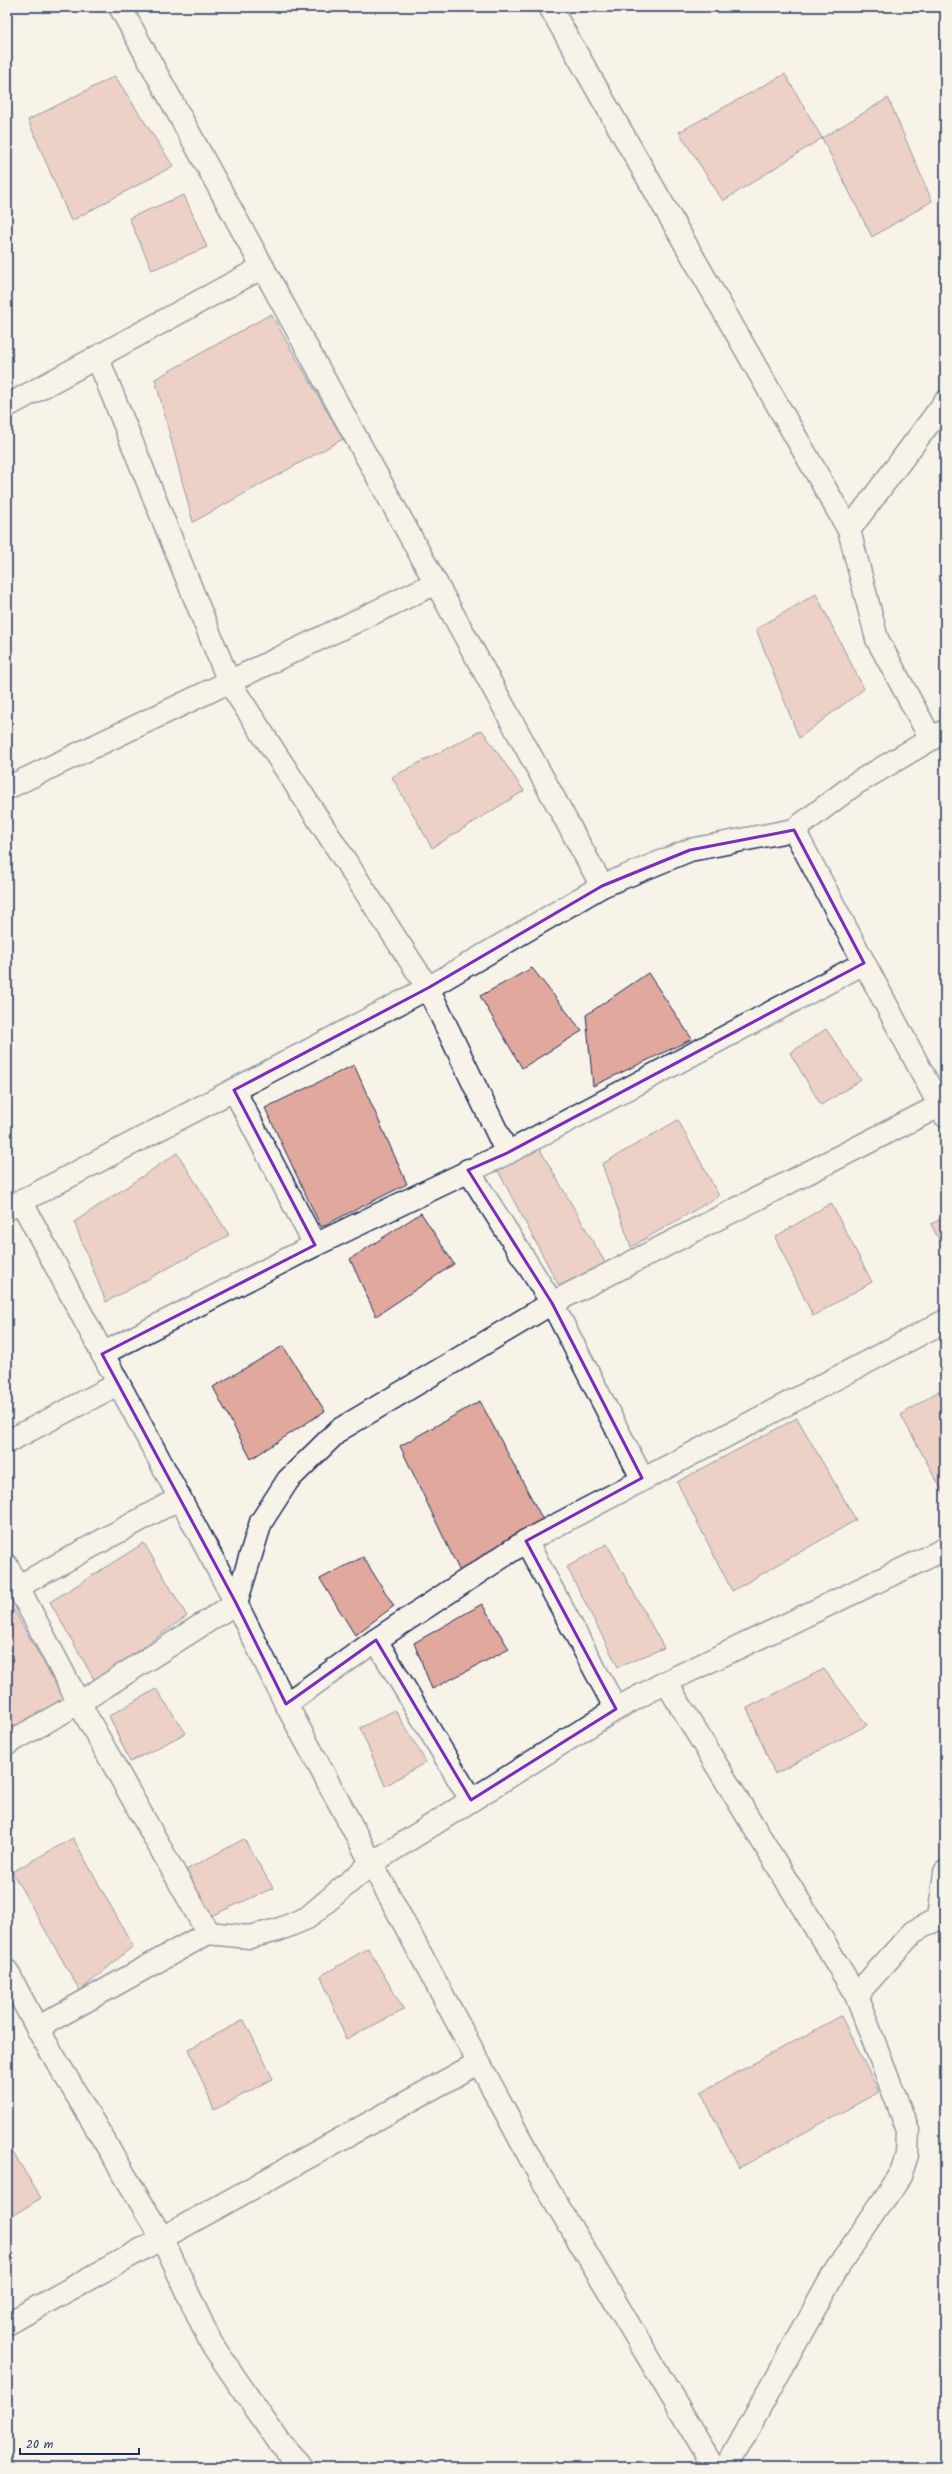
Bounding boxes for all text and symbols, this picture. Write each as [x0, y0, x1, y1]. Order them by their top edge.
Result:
scale bar [20, 2430, 139, 2456]
text: 20 m [26, 2435, 54, 2454]

